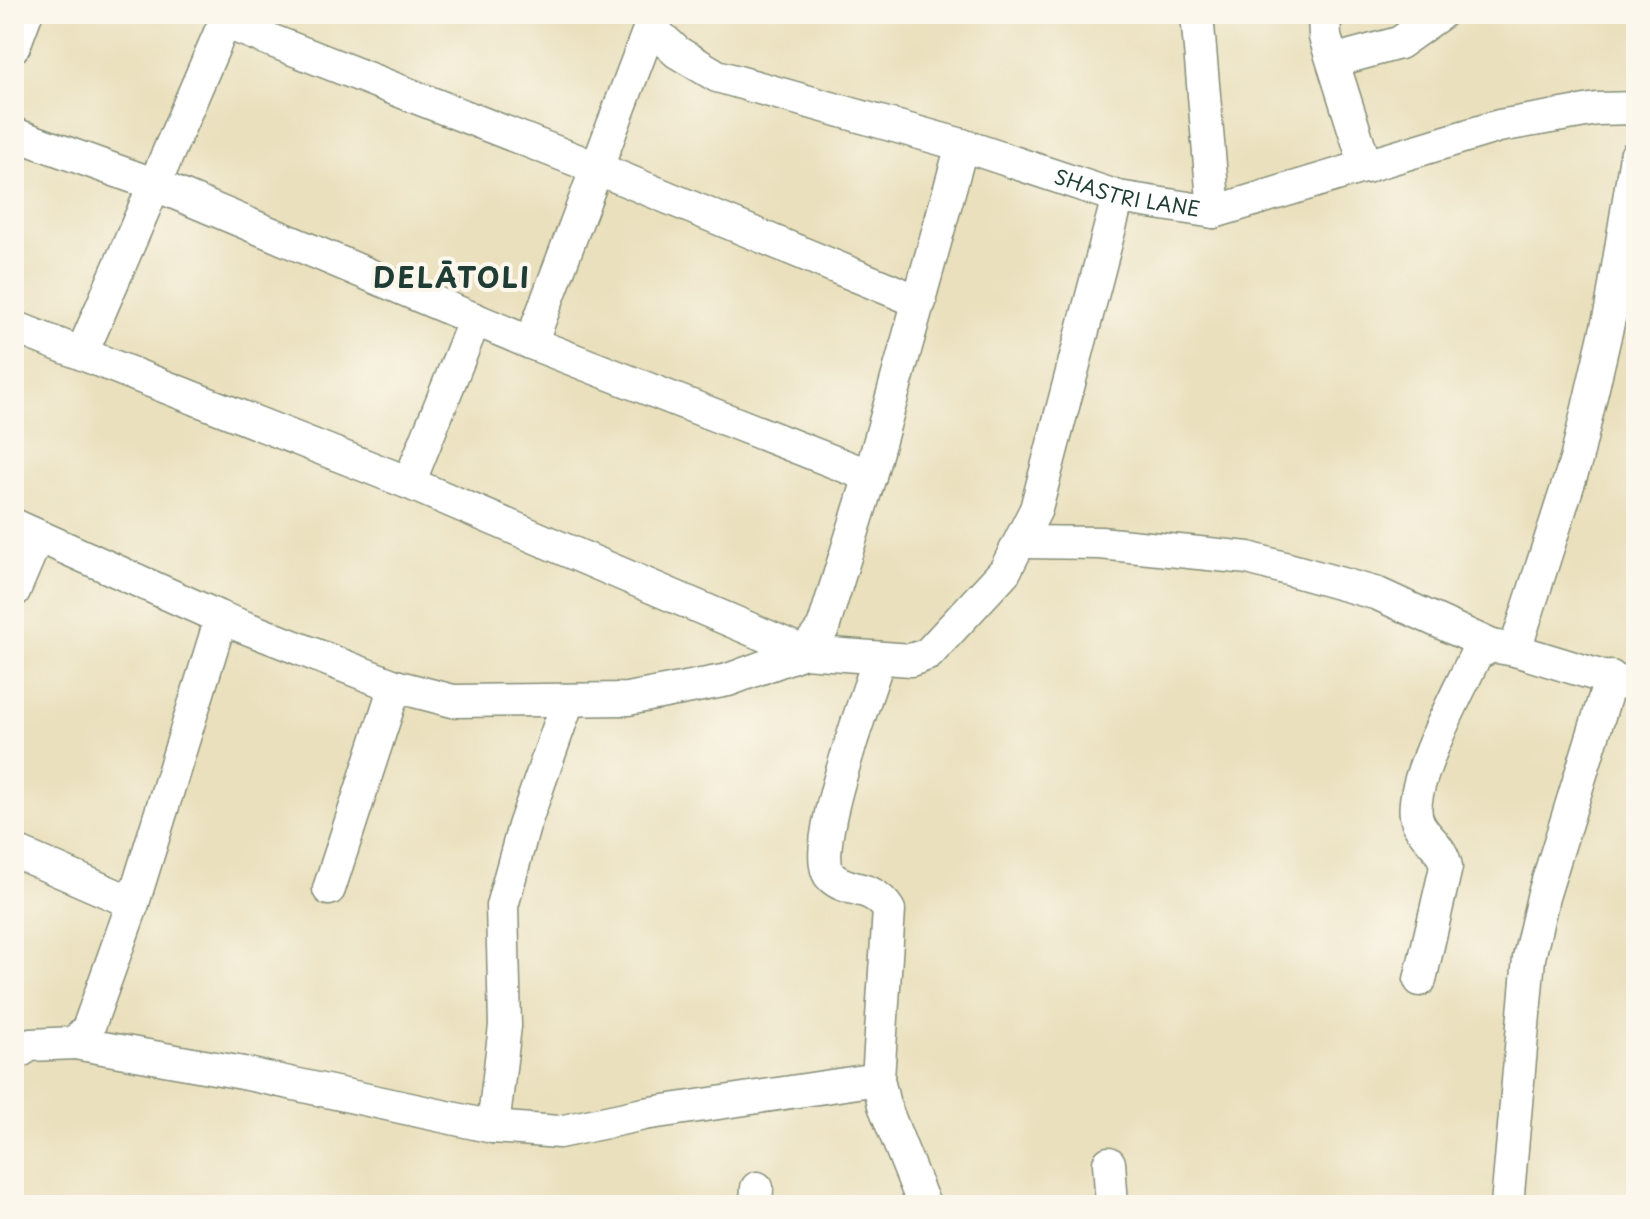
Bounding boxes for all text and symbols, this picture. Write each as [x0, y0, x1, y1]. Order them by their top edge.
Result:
street label: SHASTRI LANE [1051, 161, 1202, 224]
district label: DELĀTOLI [373, 255, 531, 298]

